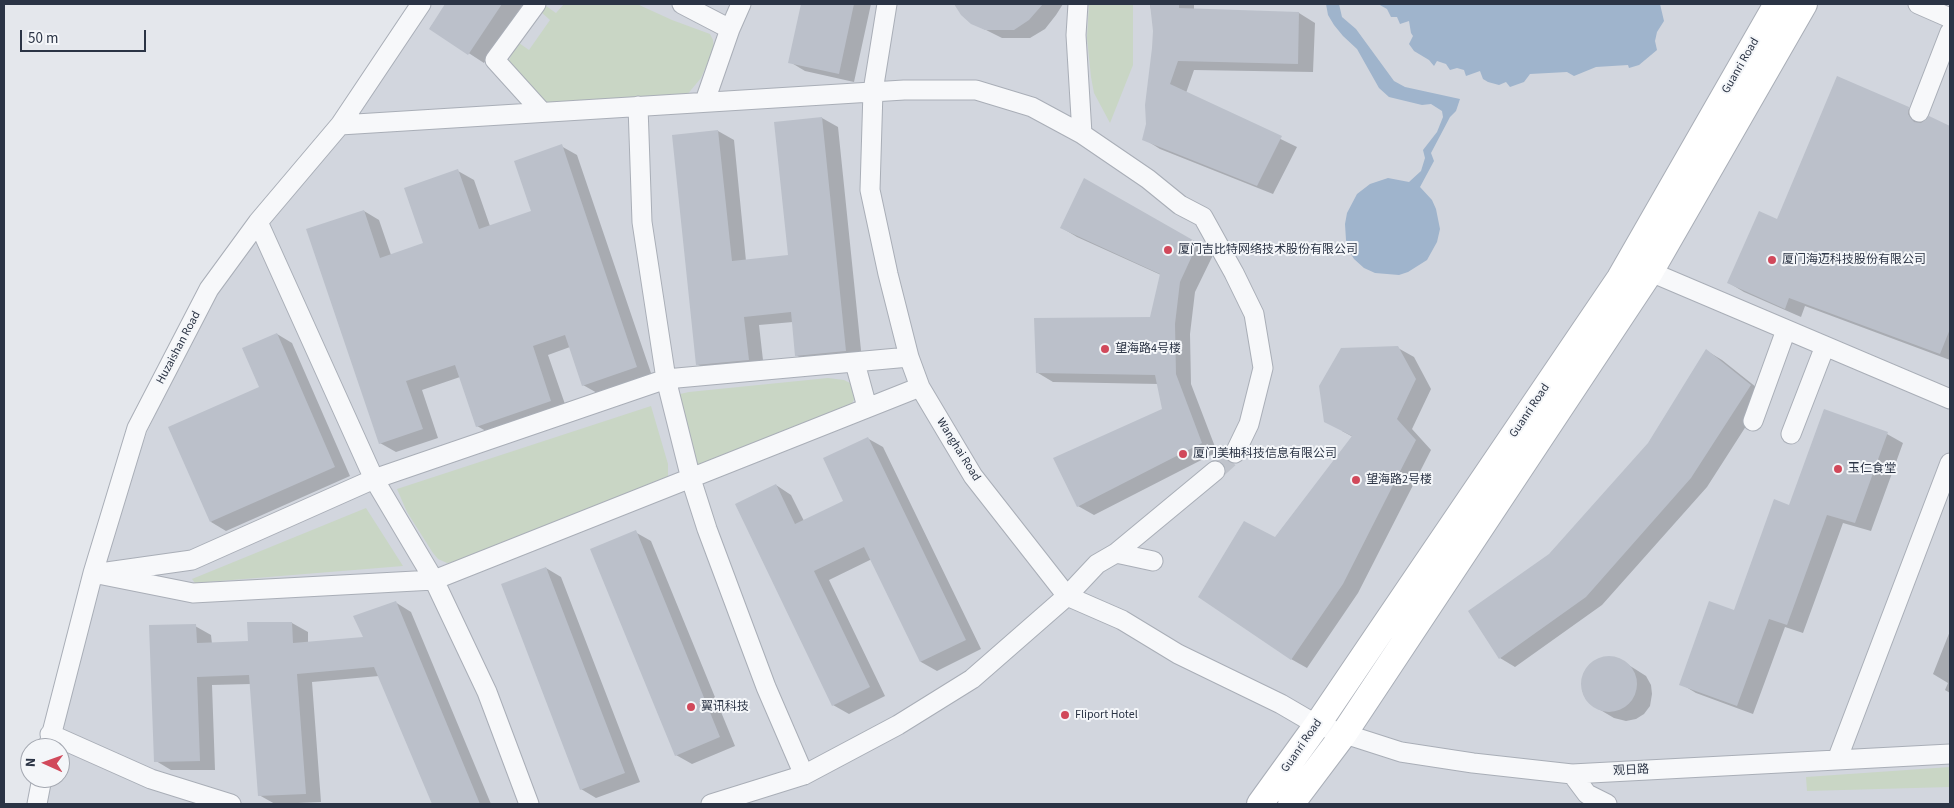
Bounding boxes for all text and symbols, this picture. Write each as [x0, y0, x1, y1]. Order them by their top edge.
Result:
scale bar [22, 20, 149, 52]
text: 50 m [28, 28, 58, 49]
street label: Guanri Road [1719, 36, 1763, 96]
place label: 厦门吉比特网络技术股份有限公司 [1178, 243, 1358, 257]
marker: 厦门吉比特网络技术股份有限公司 [1162, 244, 1174, 256]
place label: 厦门海迈科技股份有限公司 [1782, 253, 1926, 267]
marker: 厦门海迈科技股份有限公司 [1766, 254, 1778, 266]
street label: Huzaishan Road [154, 309, 204, 387]
place label: 望海路4号楼 [1115, 342, 1181, 356]
marker: 望海路4号楼 [1099, 343, 1111, 355]
street label: Guanri Road [1507, 381, 1553, 441]
street label: Wanghai Road [933, 416, 983, 484]
place label: 厦门美柚科技信息有限公司 [1193, 447, 1337, 461]
marker: 厦门美柚科技信息有限公司 [1177, 448, 1189, 460]
place label: 玉仁食堂 [1848, 462, 1896, 476]
marker: 玉仁食堂 [1832, 463, 1844, 475]
place label: 望海路2号楼 [1366, 473, 1432, 487]
marker: 望海路2号楼 [1350, 474, 1362, 486]
place label: 翼讯科技 [701, 700, 749, 714]
marker: 翼讯科技 [685, 701, 697, 713]
place label: Fliport Hotel [1075, 708, 1138, 722]
marker: Fliport Hotel [1059, 709, 1071, 721]
street label: Guanri Road [1278, 717, 1326, 775]
north arrow [20, 738, 70, 788]
text: N [21, 758, 41, 768]
street label: 观日路 [1613, 763, 1649, 779]

